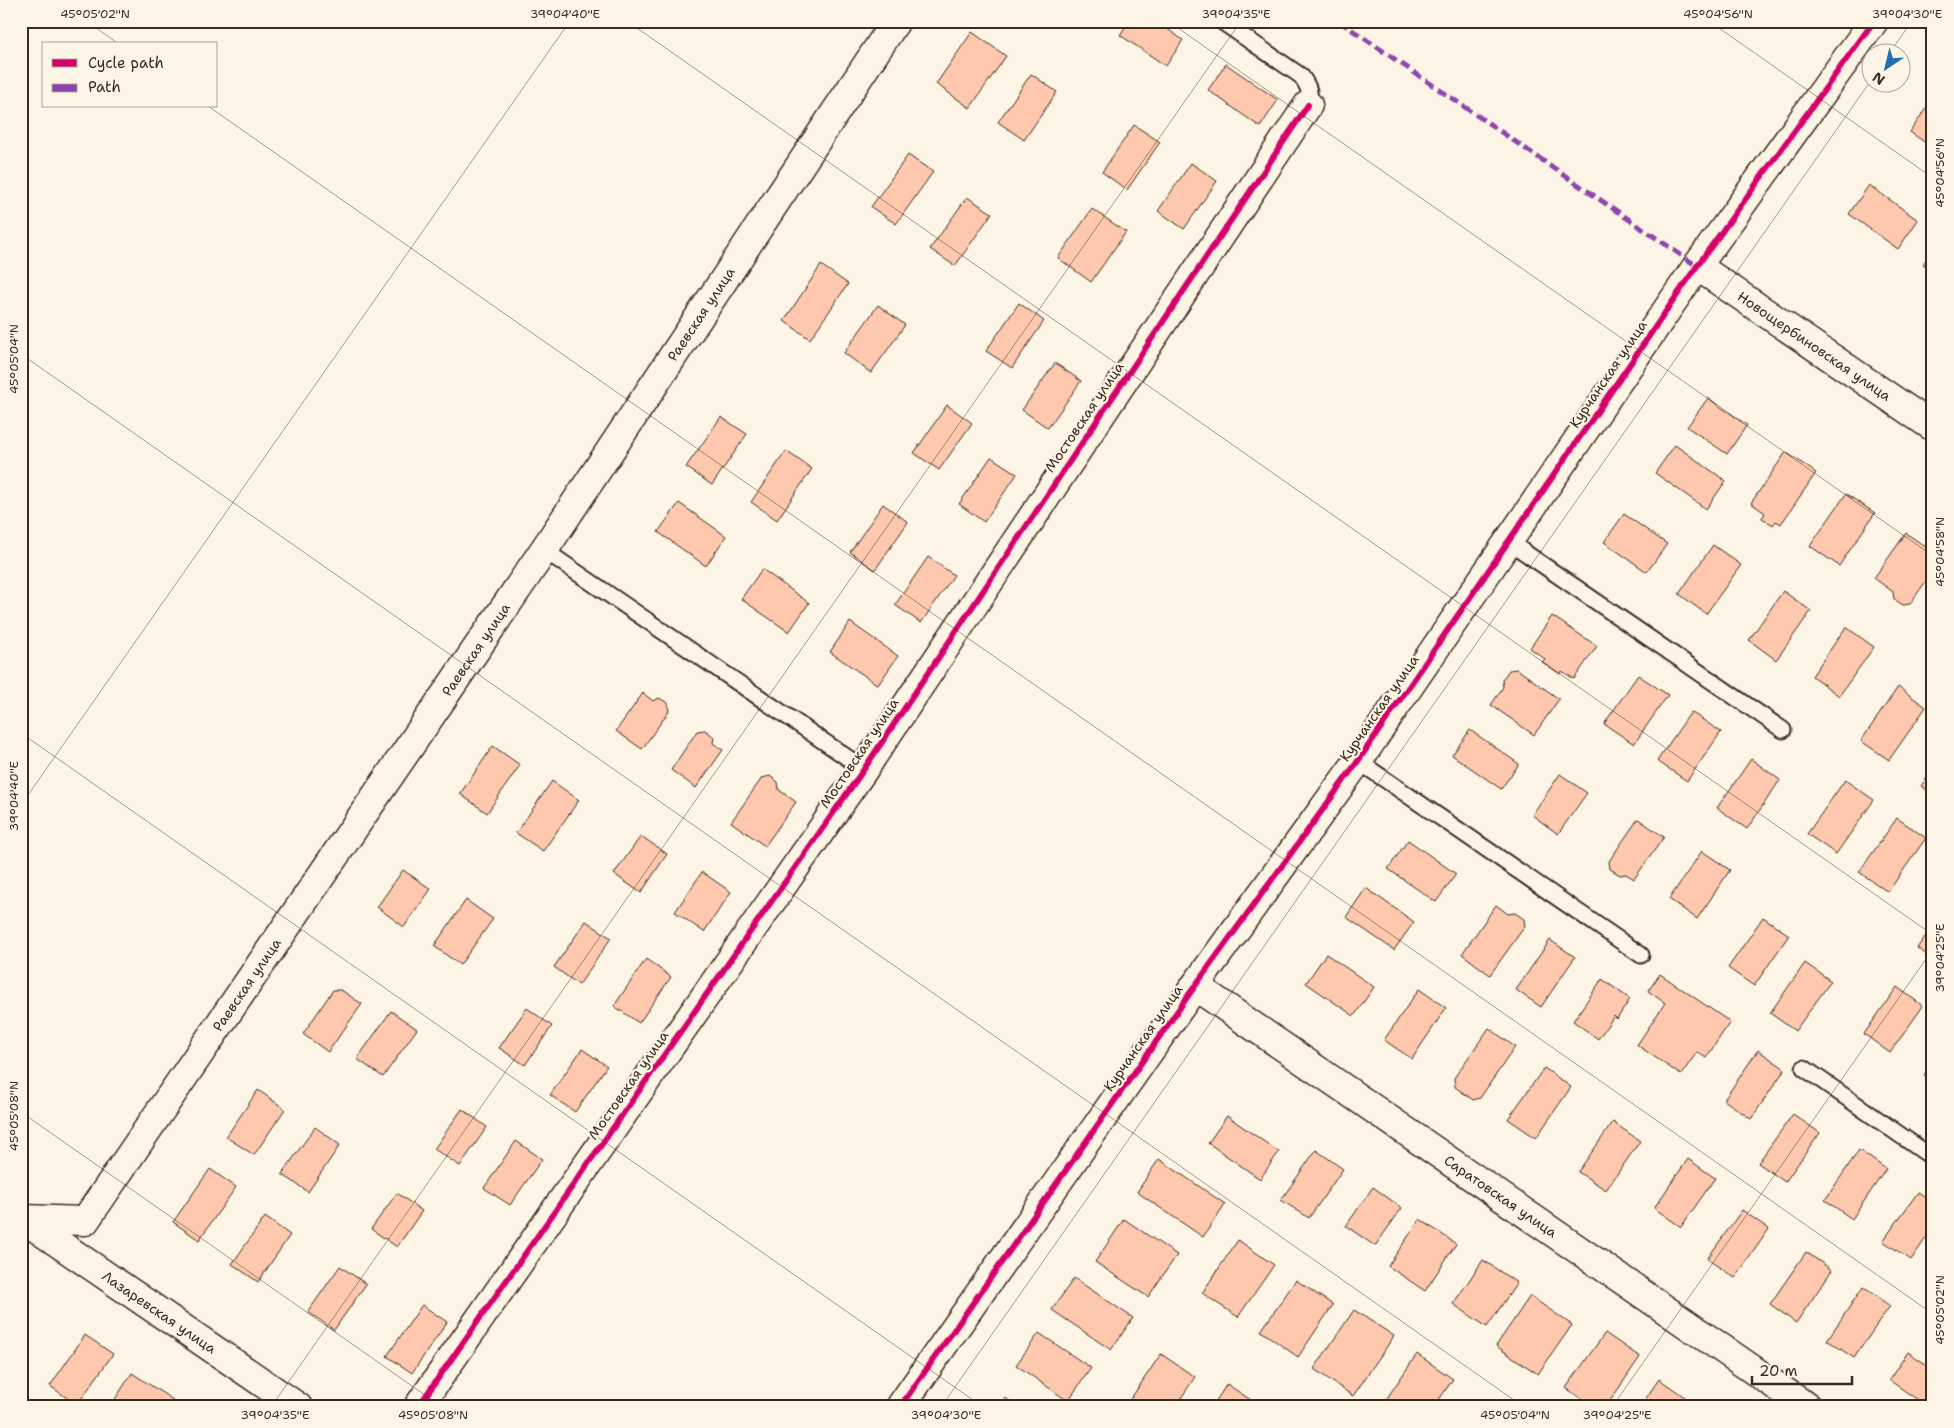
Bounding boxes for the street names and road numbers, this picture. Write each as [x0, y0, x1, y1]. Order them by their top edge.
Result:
street label: Раевская улица [663, 264, 739, 364]
street label: Новощербиновская улица [1734, 287, 1895, 405]
street label: Курчанская улица [1565, 316, 1651, 431]
street label: Мостовская улица [1040, 358, 1128, 475]
street label: Раевская улица [438, 599, 514, 700]
street label: Курчанская улица [1335, 651, 1423, 765]
street label: Мостовская улица [815, 694, 903, 811]
street label: Раевская улица [208, 934, 285, 1035]
street label: Курчанская улица [1099, 981, 1187, 1095]
street label: Мостовская улица [584, 1027, 673, 1143]
street label: Саратовская улица [1441, 1151, 1561, 1242]
street label: Лазаревская улица [99, 1267, 220, 1358]

